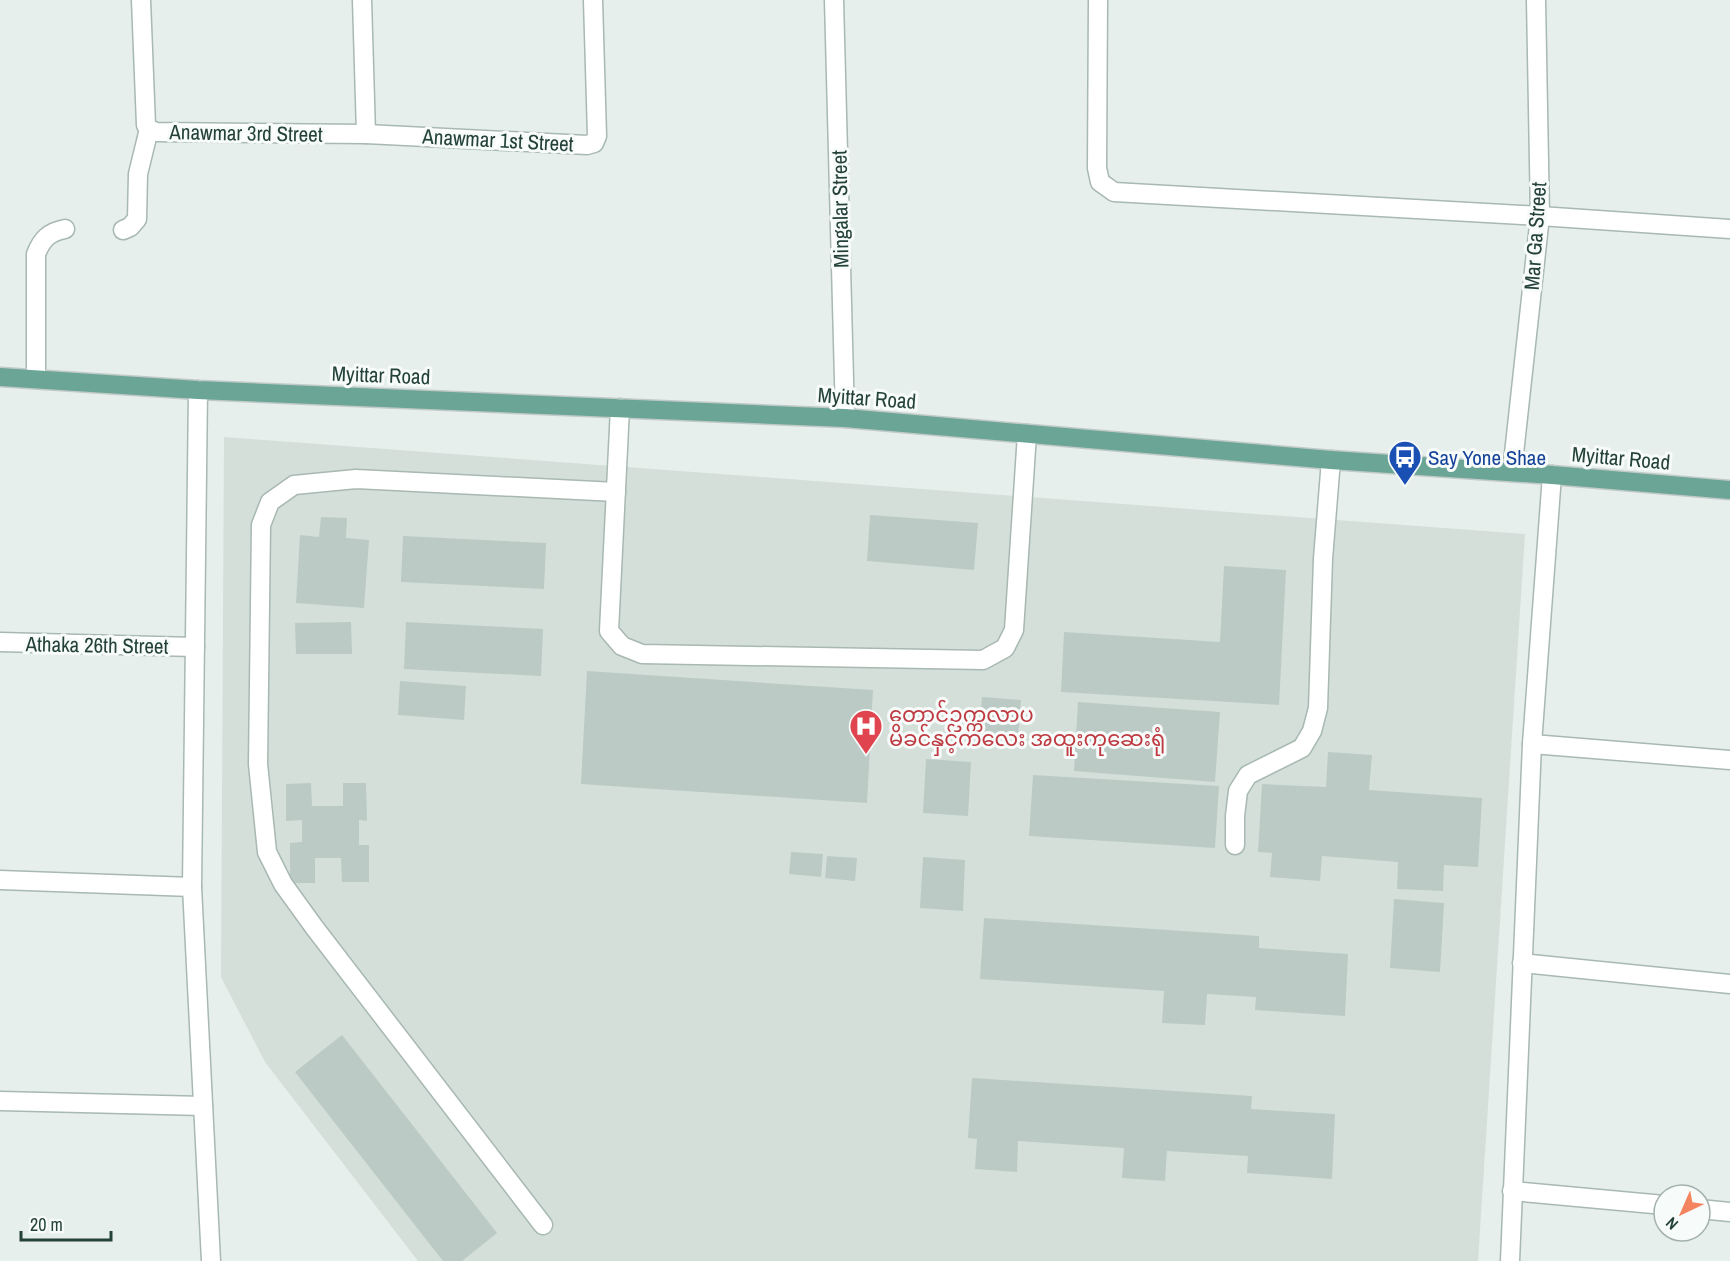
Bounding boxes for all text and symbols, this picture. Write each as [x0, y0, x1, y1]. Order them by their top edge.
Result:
street label: Anawmar 3rd Street [168, 117, 323, 149]
street label: Anawmar 1st Street [421, 122, 574, 158]
street label: Mingalar Street [824, 150, 856, 268]
street label: Mar Ga Street [1517, 181, 1553, 291]
street label: Myittar Road [331, 359, 431, 391]
street label: Myittar Road [817, 380, 917, 416]
bus stop icon: Say Yone Shae [1387, 439, 1423, 486]
street label: Myittar Road [1571, 439, 1671, 477]
place label: Say Yone Shae [1428, 443, 1546, 472]
street label: Athaka 26th Street [24, 629, 169, 661]
place label: တောင်ဥက္ကလာပ မိခင်နှင့်ကလေး အထူးကုဆေးရုံ [889, 699, 1165, 756]
hospital icon: တောင်ဥက္ကလာပ မိခင်နှင့်ကလေး အထူးကုဆေးရုံ [848, 708, 884, 755]
north arrow [1652, 1183, 1712, 1243]
scale bar [21, 1204, 111, 1242]
text: 20 m [30, 1212, 63, 1237]
text: N [1661, 1213, 1683, 1235]

